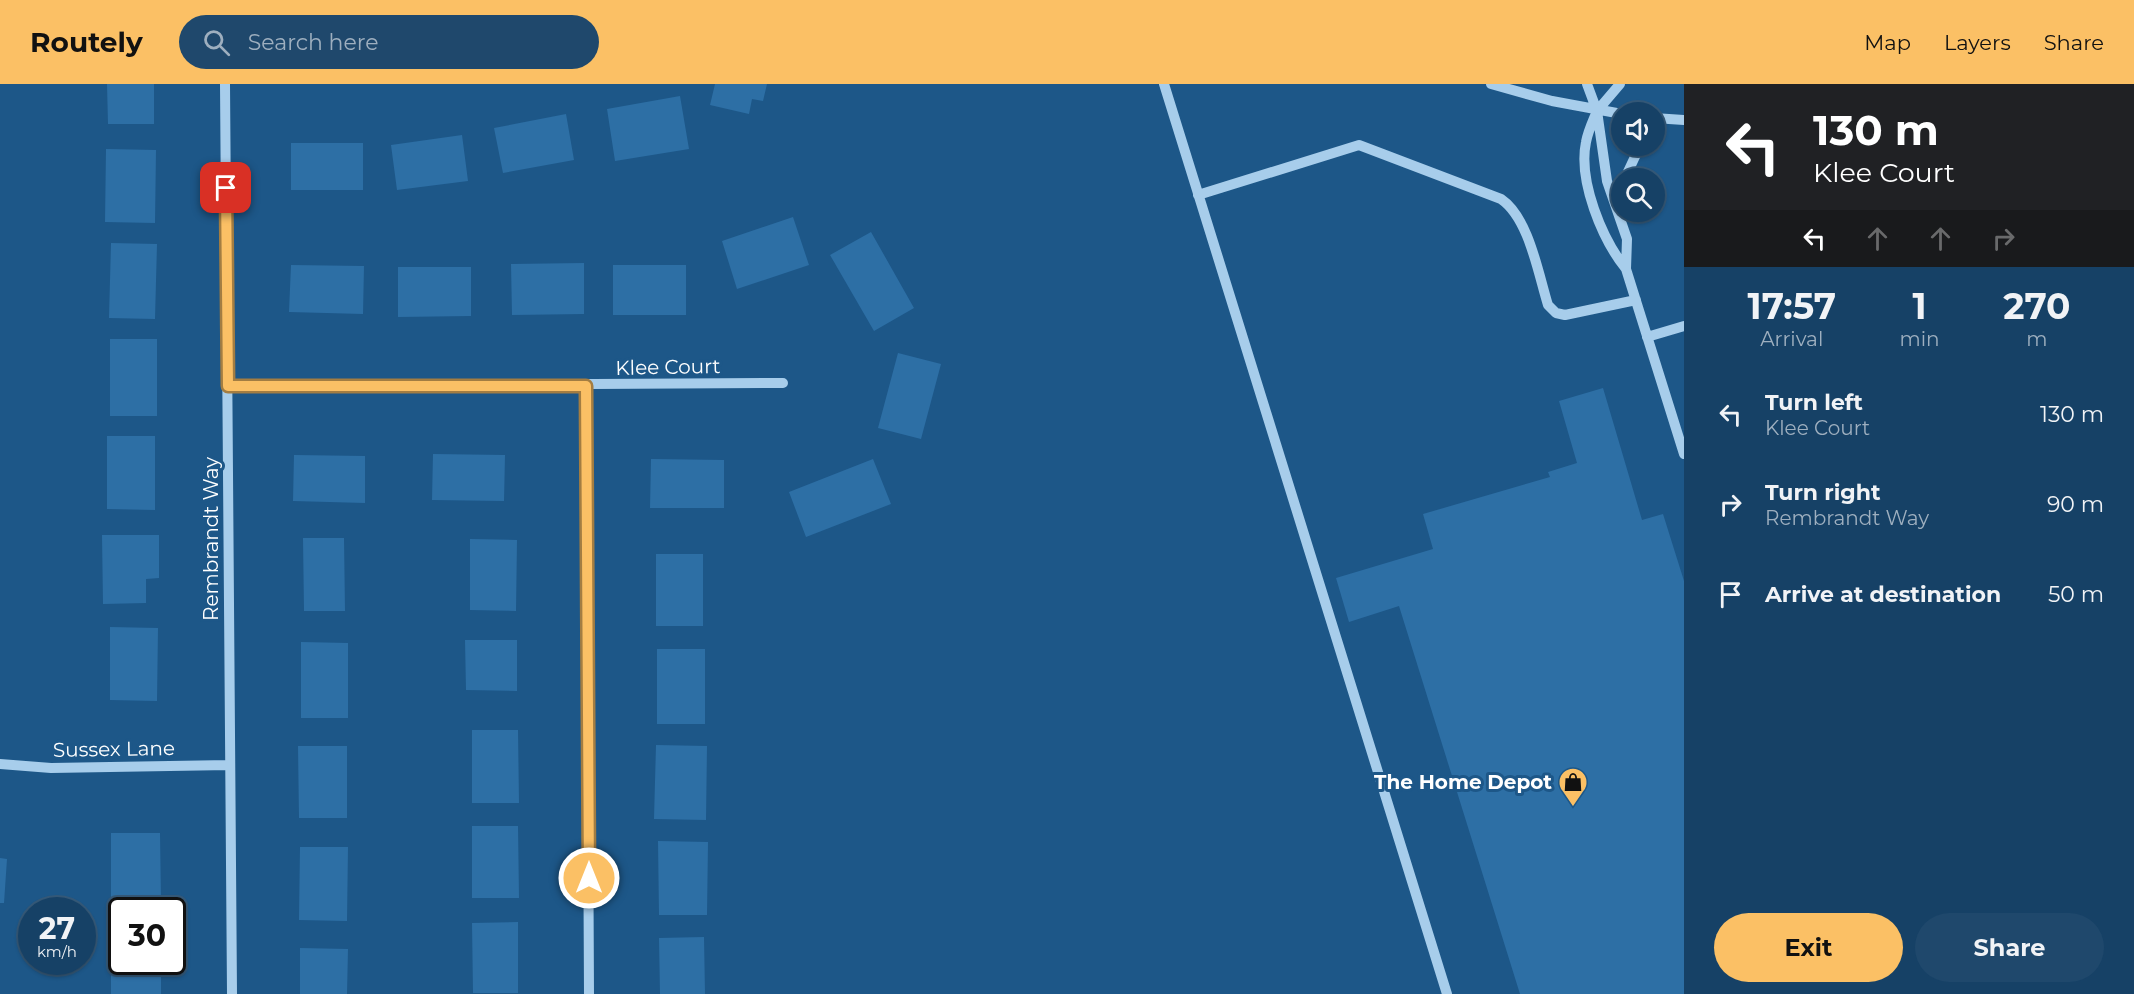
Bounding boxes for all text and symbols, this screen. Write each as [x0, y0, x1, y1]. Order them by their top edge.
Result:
search box [179, 15, 599, 69]
text: Routely [30, 25, 143, 59]
icon: search [200, 26, 233, 59]
text: Search here [248, 29, 379, 56]
text: Map [1864, 30, 1911, 55]
text: Layers [1944, 30, 2011, 55]
text: Share [2044, 30, 2104, 55]
map controls [1611, 102, 1665, 222]
button: sound [1611, 102, 1665, 156]
text: 130 m [1813, 104, 1939, 156]
icon: left [1714, 108, 1792, 186]
text: Klee Court [1813, 156, 1955, 189]
pin [200, 162, 251, 213]
button: search [1611, 168, 1665, 222]
icon: arrive [209, 171, 242, 204]
icon: left [1798, 222, 1831, 255]
icon: ahead [1861, 222, 1894, 255]
icon: ahead [1924, 222, 1957, 255]
icon: right [1987, 222, 2020, 255]
text: 17:57 [1748, 284, 1836, 328]
text: 1 [1913, 284, 1927, 328]
text: 270 [2003, 284, 2070, 328]
text: Arrival [1760, 327, 1823, 351]
text: min [1900, 327, 1940, 351]
text: m [2026, 327, 2047, 351]
street label: Klee Court [615, 354, 721, 380]
text: Turn left [1765, 389, 1863, 416]
icon: left [1714, 398, 1747, 431]
text: 130 m [2040, 401, 2104, 428]
text: Klee Court [1765, 416, 1870, 440]
street label: Rembrandt Way [199, 457, 223, 621]
text: Turn right [1765, 479, 1880, 506]
icon: right [1714, 488, 1747, 521]
text: 90 m [2047, 491, 2104, 518]
text: Rembrandt Way [1765, 506, 1929, 530]
icon: arrive [1714, 578, 1747, 611]
text: Arrive at destination [1765, 581, 2001, 608]
text: 50 m [2048, 581, 2104, 608]
street label: Sussex Lane [53, 736, 175, 762]
shop icon: The Home Depot [1557, 766, 1589, 808]
place label: The Home Depot [1374, 770, 1552, 794]
position arrow [557, 846, 621, 910]
speed limit sign: 30 [108, 897, 186, 975]
text: 27 [39, 910, 75, 947]
button: Exit [1714, 913, 1903, 982]
button: Share [1915, 913, 2104, 982]
text: km/h [37, 942, 77, 961]

